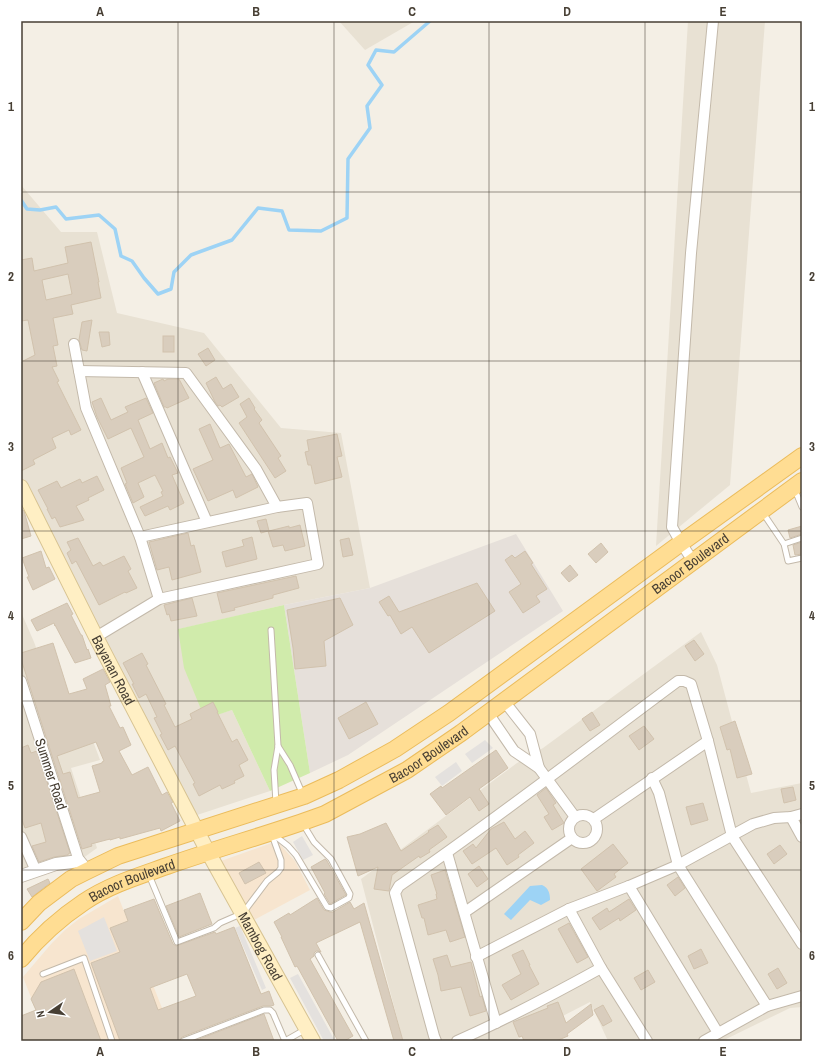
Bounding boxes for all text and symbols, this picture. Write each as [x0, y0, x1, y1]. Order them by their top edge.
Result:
text: A [96, 3, 104, 20]
text: B [252, 3, 260, 20]
text: C [408, 3, 416, 20]
text: D [563, 3, 571, 20]
text: E [719, 3, 727, 20]
text: 1 [8, 98, 14, 115]
text: 1 [809, 98, 815, 115]
text: 2 [8, 268, 14, 285]
text: 2 [809, 268, 815, 285]
text: 3 [8, 438, 14, 455]
text: 3 [809, 438, 815, 455]
street label: Bacoor Boulevard [648, 529, 732, 598]
text: 4 [8, 607, 14, 624]
text: 4 [809, 607, 815, 624]
street label: Bayanan Road [88, 632, 139, 708]
street label: Bacoor Boulevard [386, 722, 472, 787]
street label: Summer Road [31, 736, 71, 812]
text: 5 [8, 777, 14, 794]
text: 5 [809, 777, 815, 794]
street label: Bacoor Boulevard [85, 855, 177, 906]
street label: Mambog Road [234, 909, 287, 984]
text: 6 [8, 947, 14, 964]
text: 6 [809, 947, 815, 964]
north arrow [30, 992, 70, 1032]
text: N [33, 1010, 48, 1019]
text: A [96, 1043, 104, 1060]
text: B [252, 1043, 260, 1060]
text: C [408, 1043, 416, 1060]
text: D [563, 1043, 571, 1060]
text: E [719, 1043, 727, 1060]

